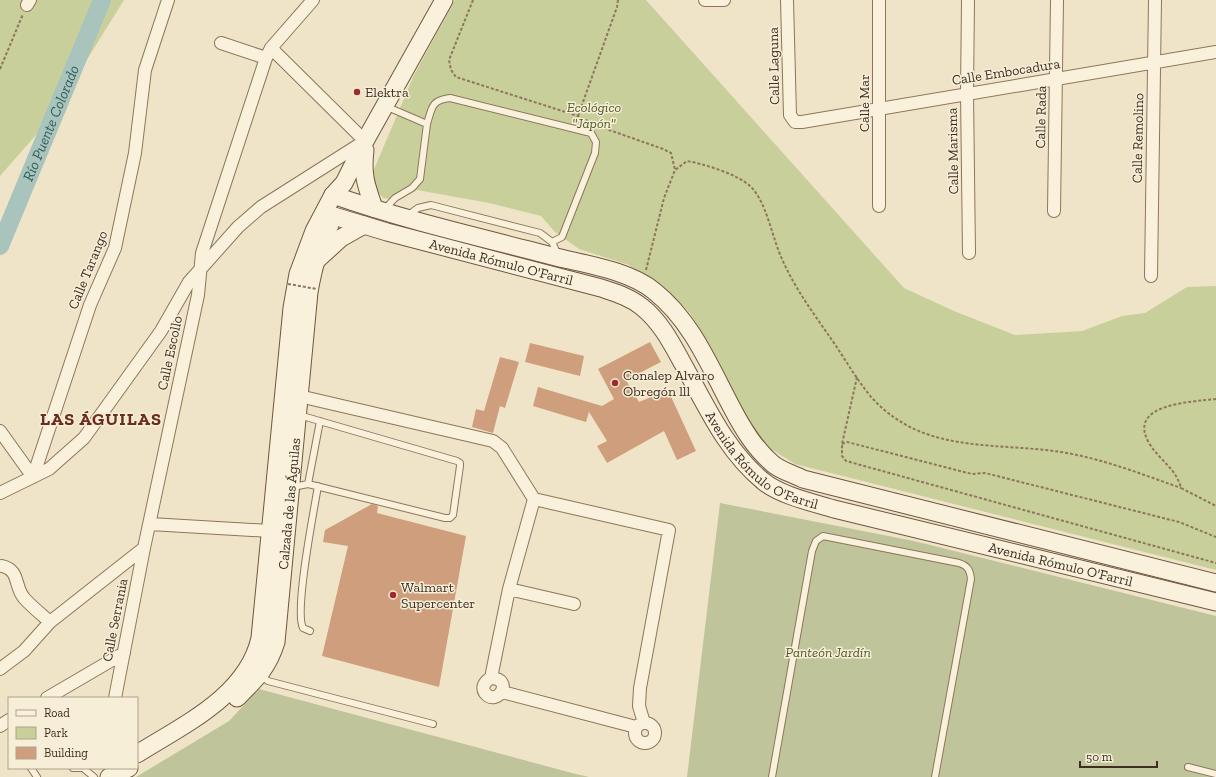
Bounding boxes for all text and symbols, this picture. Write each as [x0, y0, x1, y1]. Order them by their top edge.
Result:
street label: Calle Laguna [765, 27, 783, 105]
street label: Calle Embocadura [951, 55, 1062, 89]
water label: Río Puente Colorado [19, 62, 83, 184]
street label: Calle Mar [856, 74, 873, 132]
place label: Elektra [365, 84, 409, 101]
street label: Calle Rada [1032, 85, 1050, 149]
marker: Elektra [352, 87, 362, 97]
street label: Calle Remolino [1129, 93, 1147, 183]
park label: Ecológico "Japón" [567, 99, 622, 132]
street label: Calle Marisma [944, 107, 962, 195]
street label: Calle Tarango [65, 228, 111, 312]
street label: Avenida Rómulo O'Farril [428, 235, 575, 289]
street label: Calle Escollo [154, 314, 186, 392]
place label: Conalep Alvaro Obregón lll [623, 367, 714, 400]
marker: Conalep Alvaro Obregón lll [610, 378, 620, 388]
district label: LAS ÁGUILAS [40, 408, 162, 430]
street label: Avenida Rómulo O'Farril [702, 408, 821, 513]
street label: Calzada de las Águilas [274, 437, 304, 570]
street label: Avenida Rómulo O'Farril [987, 538, 1135, 590]
street label: Calle Serrania [99, 577, 131, 663]
place label: Walmart Supercenter [401, 579, 475, 612]
marker: Walmart Supercenter [388, 590, 398, 600]
park label: Panteón Jardín [785, 644, 871, 661]
legend [8, 697, 138, 769]
text: Road [44, 706, 70, 720]
text: Park [44, 726, 69, 740]
scale bar [1080, 743, 1157, 769]
text: Building [44, 746, 88, 760]
text: 50 m [1086, 750, 1113, 764]

